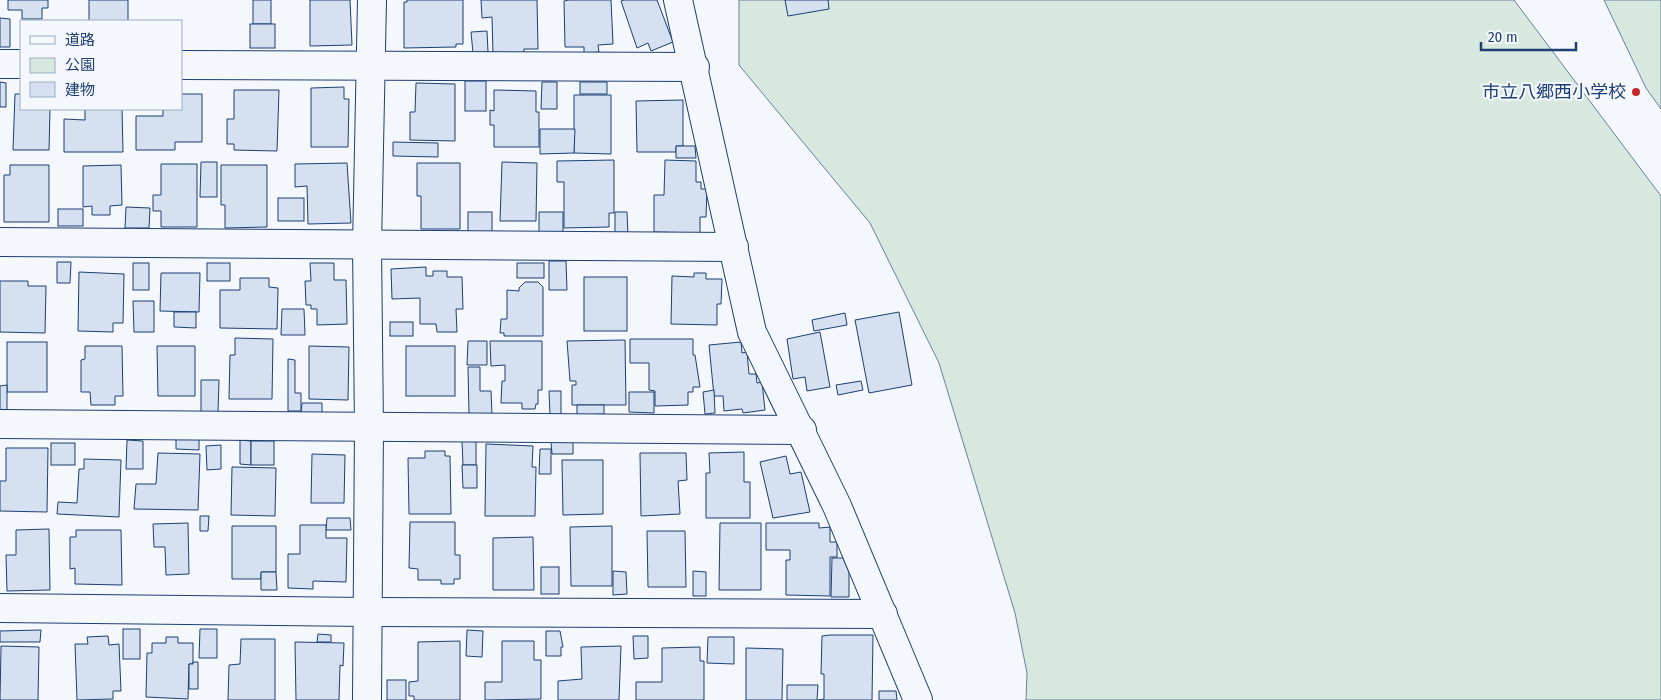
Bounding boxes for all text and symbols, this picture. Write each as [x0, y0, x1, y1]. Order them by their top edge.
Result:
legend [20, 20, 182, 110]
scale bar [1481, 20, 1576, 52]
text: 20 m [1488, 28, 1518, 46]
text: 道路 [65, 31, 95, 49]
text: 公園 [65, 56, 95, 74]
text: 建物 [65, 81, 95, 99]
place label: 市立八郷西小学校 [1482, 81, 1626, 103]
marker: 市立八郷西小学校 [1630, 86, 1642, 98]

